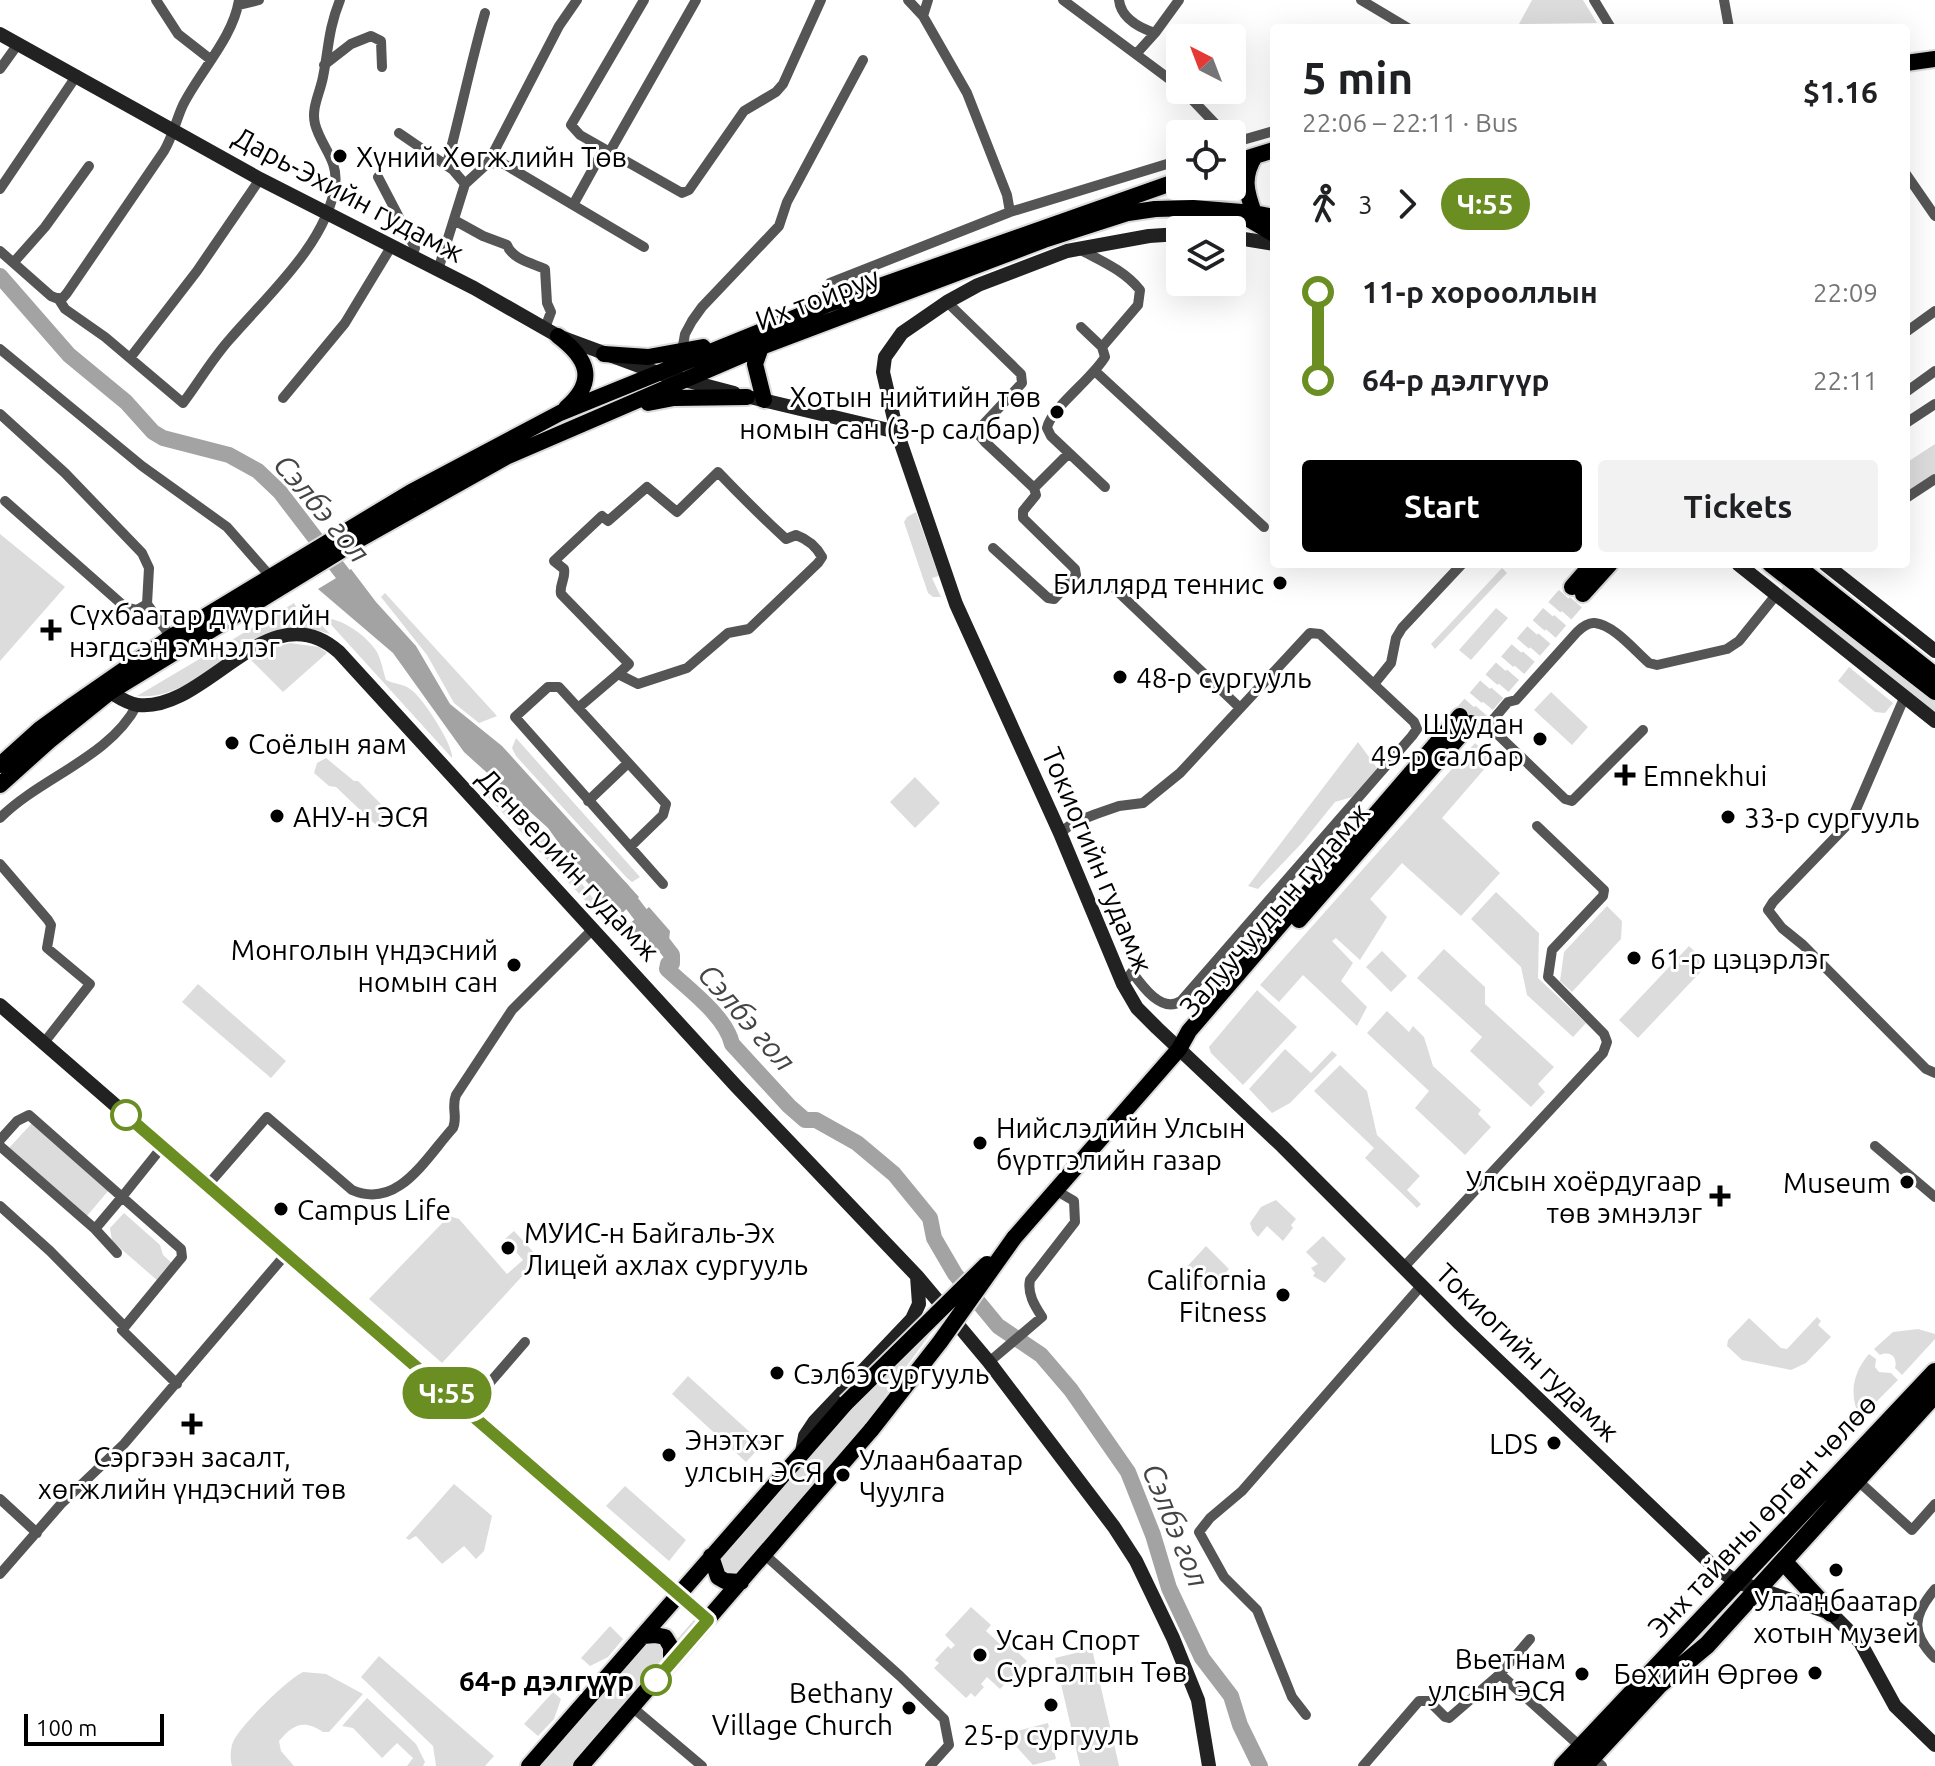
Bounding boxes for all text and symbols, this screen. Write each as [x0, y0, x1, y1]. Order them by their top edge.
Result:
north arrow [1166, 24, 1246, 104]
map controls [1166, 24, 1246, 296]
text: 5 min [1302, 53, 1413, 102]
text: $1.16 [1803, 75, 1878, 109]
text: 22:06 – 22:11 · Bus [1302, 108, 1518, 137]
street label: Дарь-Эхийн гудамж [228, 120, 470, 268]
button: locate [1166, 120, 1246, 200]
place label: Хүний Хөгжлийн Төв [356, 141, 627, 172]
marker: Хүний Хөгжлийн Төв [331, 147, 349, 165]
icon: walk [1302, 182, 1346, 226]
icon: forward [1385, 182, 1429, 226]
text: Ч:55 [1457, 188, 1514, 219]
text: 3 [1358, 190, 1373, 219]
button: layers [1166, 216, 1246, 296]
street label: Их тойруу [751, 260, 883, 336]
text: 11-р хорооллын [1362, 275, 1598, 309]
text: 22:09 [1813, 278, 1878, 307]
text: 64-р дэлгүүр [1362, 363, 1549, 397]
text: 22:11 [1813, 366, 1878, 395]
place label: Хотын нийтийн төв номын сан (3-р салбар) [739, 381, 1041, 445]
marker: Хотын нийтийн төв номын сан (3-р салбар) [1048, 403, 1066, 421]
water label: Сэлбэ гол [267, 447, 377, 569]
button: Start [1302, 460, 1582, 552]
button: Tickets [1598, 460, 1878, 552]
place label: Биллярд теннис [1053, 568, 1264, 599]
marker: Биллярд теннис [1271, 574, 1289, 592]
place label: Сүхбаатар дүүргийн нэгдсэн эмнэлэг [69, 599, 331, 662]
marker: Сүхбаатар дүүргийн нэгдсэн эмнэлэг [40, 619, 62, 641]
place label: 48-р сургууль [1136, 662, 1311, 693]
marker: 48-р сургууль [1111, 668, 1129, 686]
place label: Шуудан 49-р салбар [1371, 708, 1524, 771]
place label: Соёлын яам [248, 728, 407, 759]
marker: Шуудан 49-р салбар [1531, 730, 1549, 748]
marker: Соёлын яам [223, 734, 241, 752]
street label: Токиогийн гудамж [1036, 743, 1160, 978]
place label: Emnekhui [1643, 760, 1767, 791]
street label: Денверийн гудамж [472, 761, 666, 967]
marker: Emnekhui [1614, 764, 1636, 786]
street label: Залуучуудын гудамж [1173, 796, 1375, 1022]
place label: АНУ-н ЭСЯ [293, 801, 429, 832]
place label: 33-р сургууль [1744, 802, 1919, 833]
marker: АНУ-н ЭСЯ [268, 807, 286, 825]
marker: 33-р сургууль [1719, 808, 1737, 826]
place label: Монголын үндэсний номын сан [231, 934, 498, 997]
place label: 61-р цэцэрлэг [1650, 943, 1830, 974]
marker: 61-р цэцэрлэг [1625, 949, 1643, 967]
marker: Монголын үндэсний номын сан [505, 956, 523, 974]
water label: Сэлбэ гол [691, 957, 803, 1077]
unlabelled marker [111, 1100, 141, 1130]
place label: Нийслэлийн Улсын бүртгэлийн газар [996, 1112, 1245, 1175]
marker: Нийслэлийн Улсын бүртгэлийн газар [971, 1134, 989, 1152]
place label: Улсын хоёрдугаар төв эмнэлэг [1466, 1165, 1702, 1228]
place label: Museum [1783, 1167, 1891, 1198]
marker: Museum [1898, 1173, 1916, 1191]
marker: Улсын хоёрдугаар төв эмнэлэг [1709, 1185, 1731, 1207]
place label: Campus Life [297, 1194, 451, 1225]
marker: Campus Life [272, 1200, 290, 1218]
place label: МУИС-н Байгаль-Эх Лицей ахлах сургууль [524, 1217, 808, 1280]
marker: МУИС-н Байгаль-Эх Лицей ахлах сургууль [499, 1239, 517, 1257]
street label: Токиогийн гудамж [1430, 1257, 1626, 1447]
place label: California Fitness [1146, 1264, 1267, 1327]
marker: California Fitness [1274, 1286, 1292, 1304]
place label: Сэлбэ сургууль [793, 1358, 989, 1389]
marker: Сэлбэ сургууль [768, 1364, 786, 1382]
line badge: Ч:55 [391, 1367, 503, 1419]
text: Ч:55 [419, 1377, 475, 1408]
street label: Энх тайвны өргөн чөлөө [1642, 1387, 1882, 1643]
marker: Сэргээн засалт, хөгжлийн үндэсний төв [181, 1413, 203, 1435]
place label: Энэтхэг улсын ЭСЯ [685, 1424, 823, 1487]
place label: LDS [1489, 1428, 1538, 1459]
marker: LDS [1545, 1434, 1563, 1452]
place label: Сэргээн засалт, хөгжлийн үндэсний төв [38, 1441, 346, 1504]
place label: Улаанбаатар Чуулга [859, 1444, 1023, 1507]
marker: Энэтхэг улсын ЭСЯ [660, 1446, 678, 1464]
water label: Сэлбэ гол [1136, 1458, 1216, 1592]
marker: Улаанбаатар Чуулга [834, 1466, 852, 1484]
marker: Улаанбаатар хотын музей [1827, 1561, 1845, 1579]
place label: Улаанбаатар хотын музей [1753, 1585, 1919, 1648]
place label: Усан Спорт Сургалтын Төв [996, 1624, 1187, 1687]
place label: Вьетнам улсын ЭСЯ [1428, 1643, 1566, 1706]
marker: Усан Спорт Сургалтын Төв [971, 1646, 989, 1664]
place label: Бөхийн Өргөө [1613, 1658, 1799, 1689]
marker: Бөхийн Өргөө [1806, 1664, 1824, 1682]
place label: 64-р дэлгүүр [459, 1665, 634, 1696]
marker: 64-р дэлгүүр [641, 1665, 671, 1695]
marker: Вьетнам улсын ЭСЯ [1573, 1665, 1591, 1683]
place label: Bethany Village Church [712, 1677, 893, 1740]
marker: 25-р сургууль [1042, 1696, 1060, 1714]
marker: Bethany Village Church [900, 1699, 918, 1717]
scale bar [24, 1710, 164, 1746]
text: 100 m [36, 1715, 97, 1740]
place label: 25-р сургууль [963, 1719, 1139, 1750]

